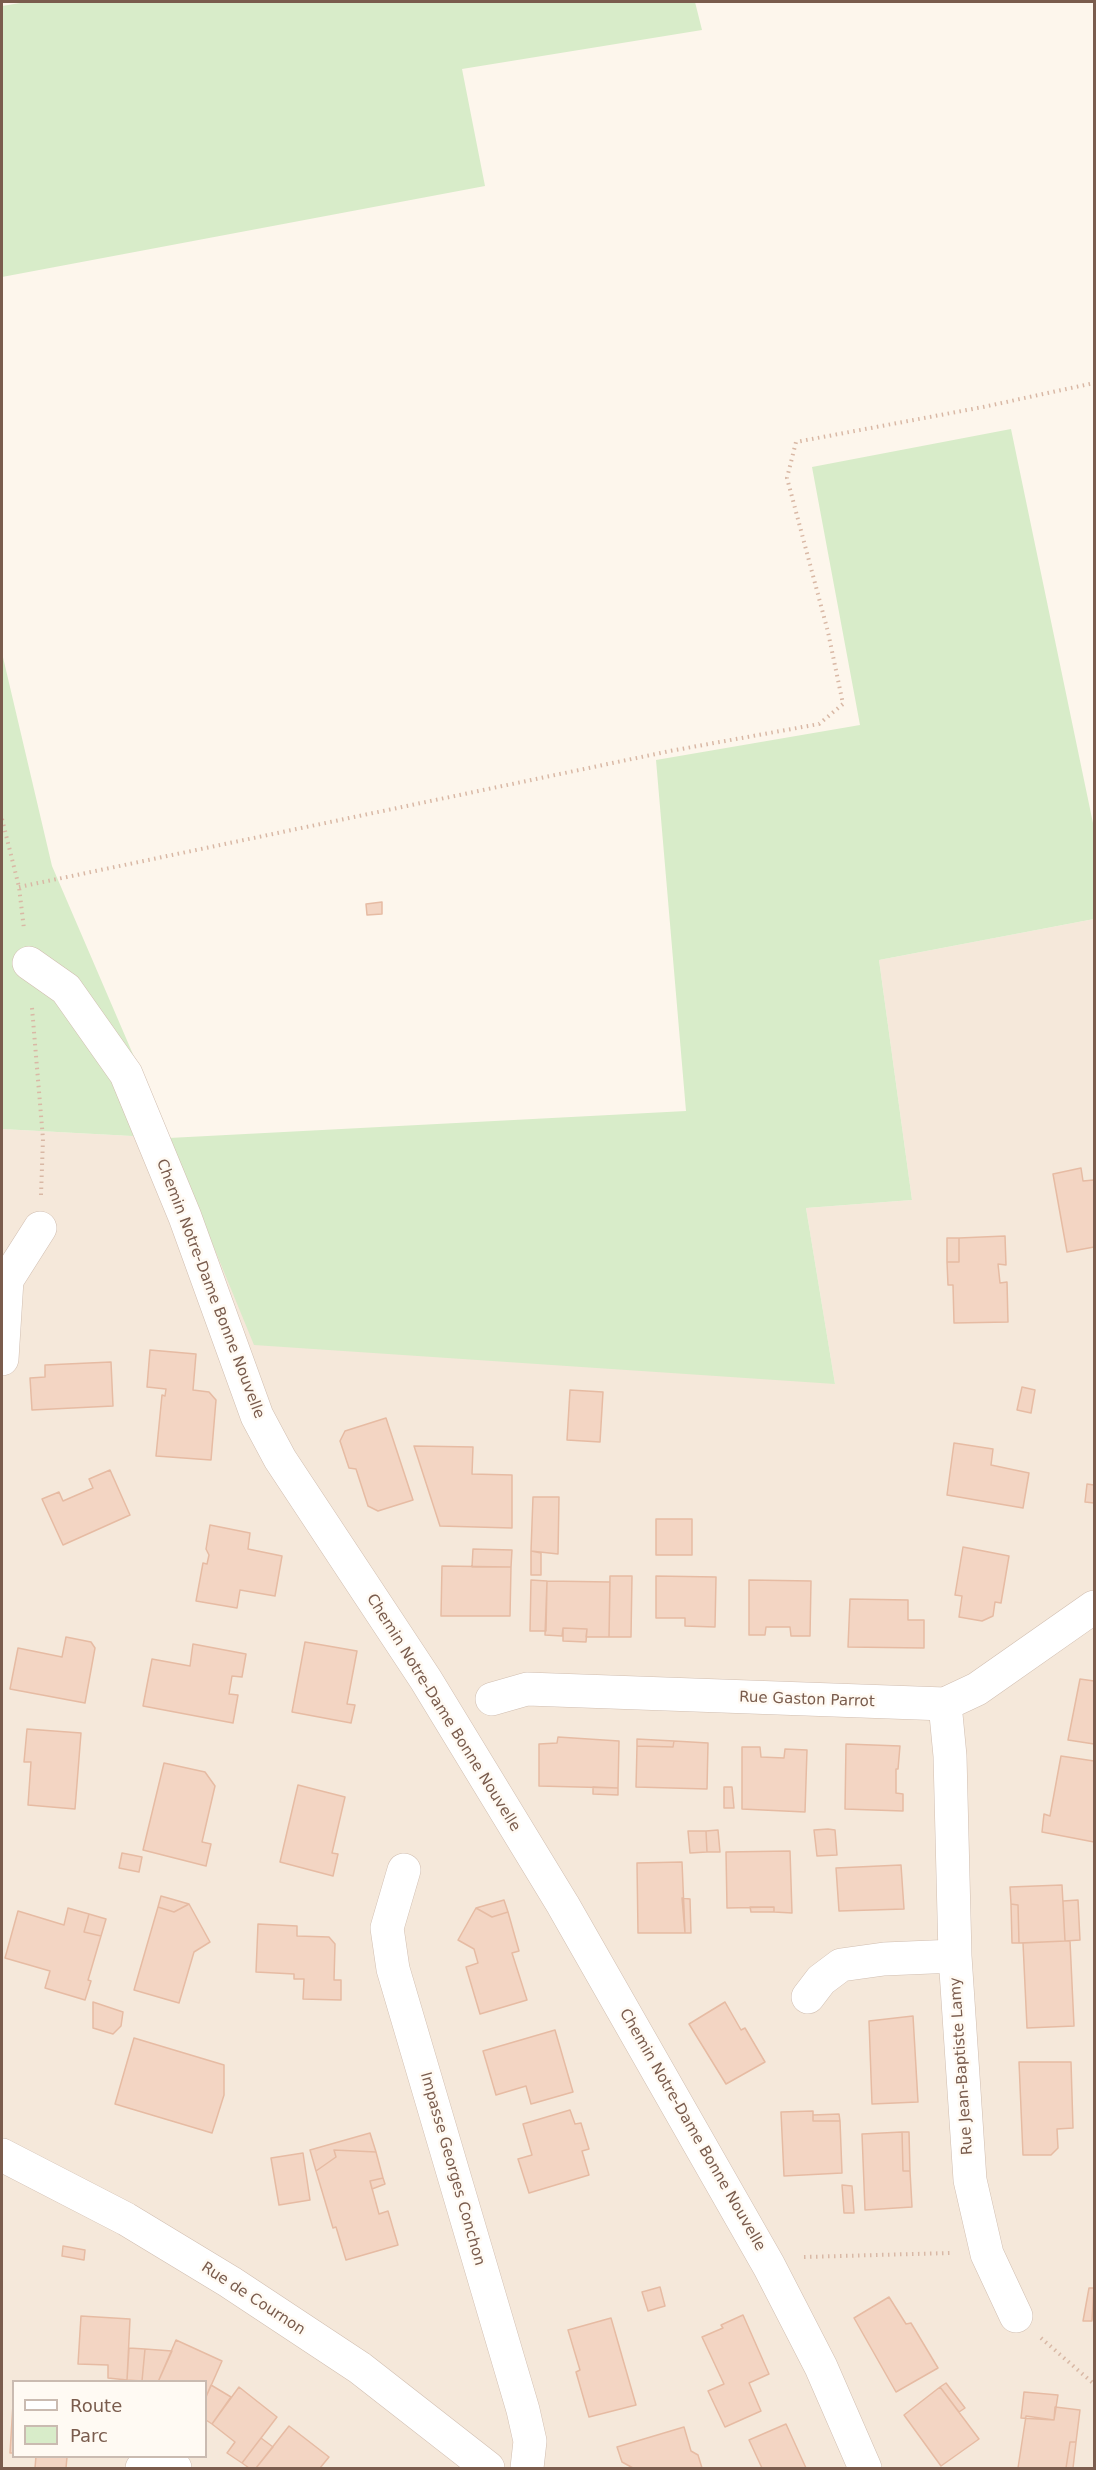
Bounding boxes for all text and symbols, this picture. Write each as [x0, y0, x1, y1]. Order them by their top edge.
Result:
street label: Chemin Notre-Dame Bonne Nouvelle [152, 1157, 268, 1421]
street label: Chemin Notre-Dame Bonne Nouvelle [362, 1591, 524, 1835]
street label: Rue Gaston Parrot [739, 1689, 875, 1711]
street label: Rue Jean-Baptiste Lamy [947, 1976, 977, 2156]
street label: Chemin Notre-Dame Bonne Nouvelle [615, 2006, 769, 2254]
street label: Impasse Georges Conchon [416, 2070, 488, 2268]
street label: Rue de Cournon [198, 2259, 308, 2339]
legend [12, 2380, 207, 2458]
text: Route [70, 2395, 122, 2416]
text: Parc [70, 2425, 108, 2446]

